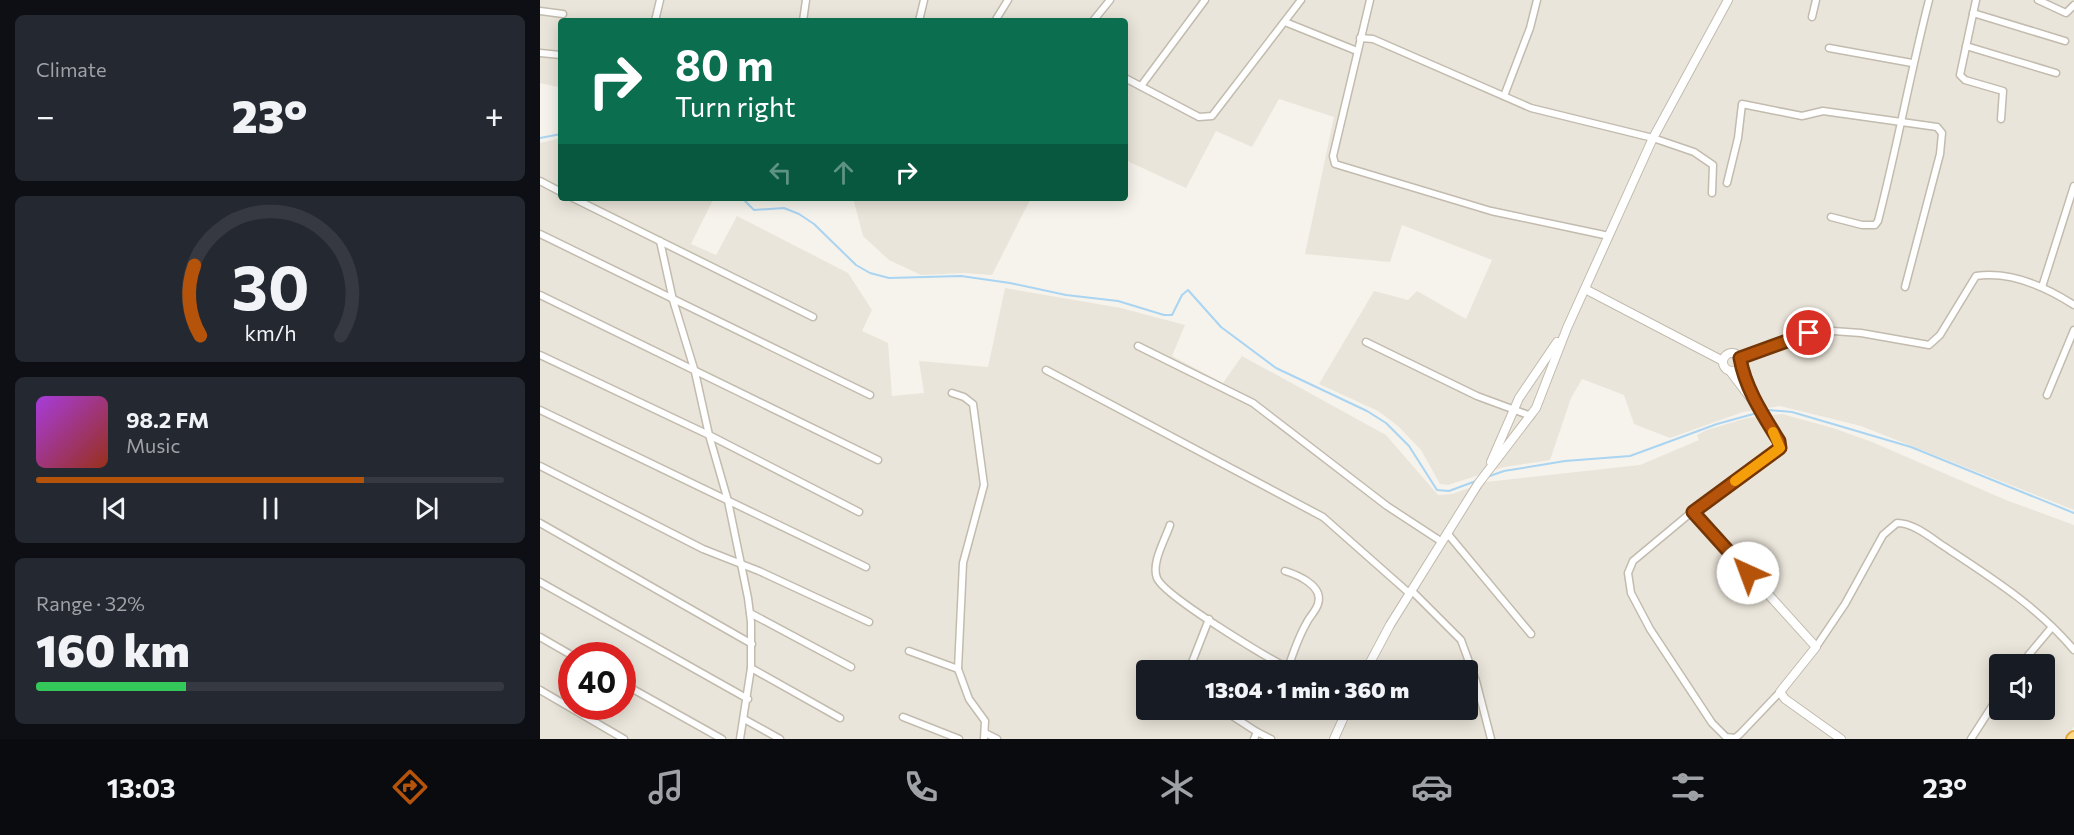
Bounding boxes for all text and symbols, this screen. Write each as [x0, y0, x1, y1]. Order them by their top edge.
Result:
text: 80 m [675, 38, 774, 90]
icon: right [576, 42, 654, 120]
text: Climate [36, 57, 106, 81]
text: 23° [232, 87, 308, 142]
text: Turn right [675, 90, 795, 123]
text: − [36, 94, 55, 135]
text: + [485, 94, 504, 135]
icon: left [764, 156, 797, 189]
icon: ahead [827, 156, 860, 189]
icon: right [890, 156, 923, 189]
text: 30 [231, 247, 309, 323]
pin [1783, 307, 1834, 358]
icon: arrive [1792, 316, 1825, 349]
text: km/h [244, 319, 296, 345]
text: 98.2 FM [126, 406, 209, 433]
text: Music [126, 433, 180, 457]
icon: previous [98, 492, 131, 525]
icon: pause [254, 492, 287, 525]
icon: next [410, 492, 443, 525]
position arrow [1716, 541, 1780, 605]
text: Range · 32% [36, 591, 145, 615]
text: 160 km [36, 621, 190, 676]
speed limit sign: 40 [558, 642, 636, 720]
map controls [1989, 654, 2055, 720]
button: sound [1989, 654, 2055, 720]
text: 13:04 · 1 min · 360 m [1205, 676, 1409, 703]
icon: directions [389, 766, 431, 808]
icon: music [645, 766, 687, 808]
icon: phone [900, 766, 942, 808]
icon: climate [1156, 766, 1198, 808]
icon: car [1411, 766, 1453, 808]
icon: filters [1667, 766, 1709, 808]
text: 13:03 [107, 771, 175, 804]
text: 23° [1923, 771, 1967, 804]

